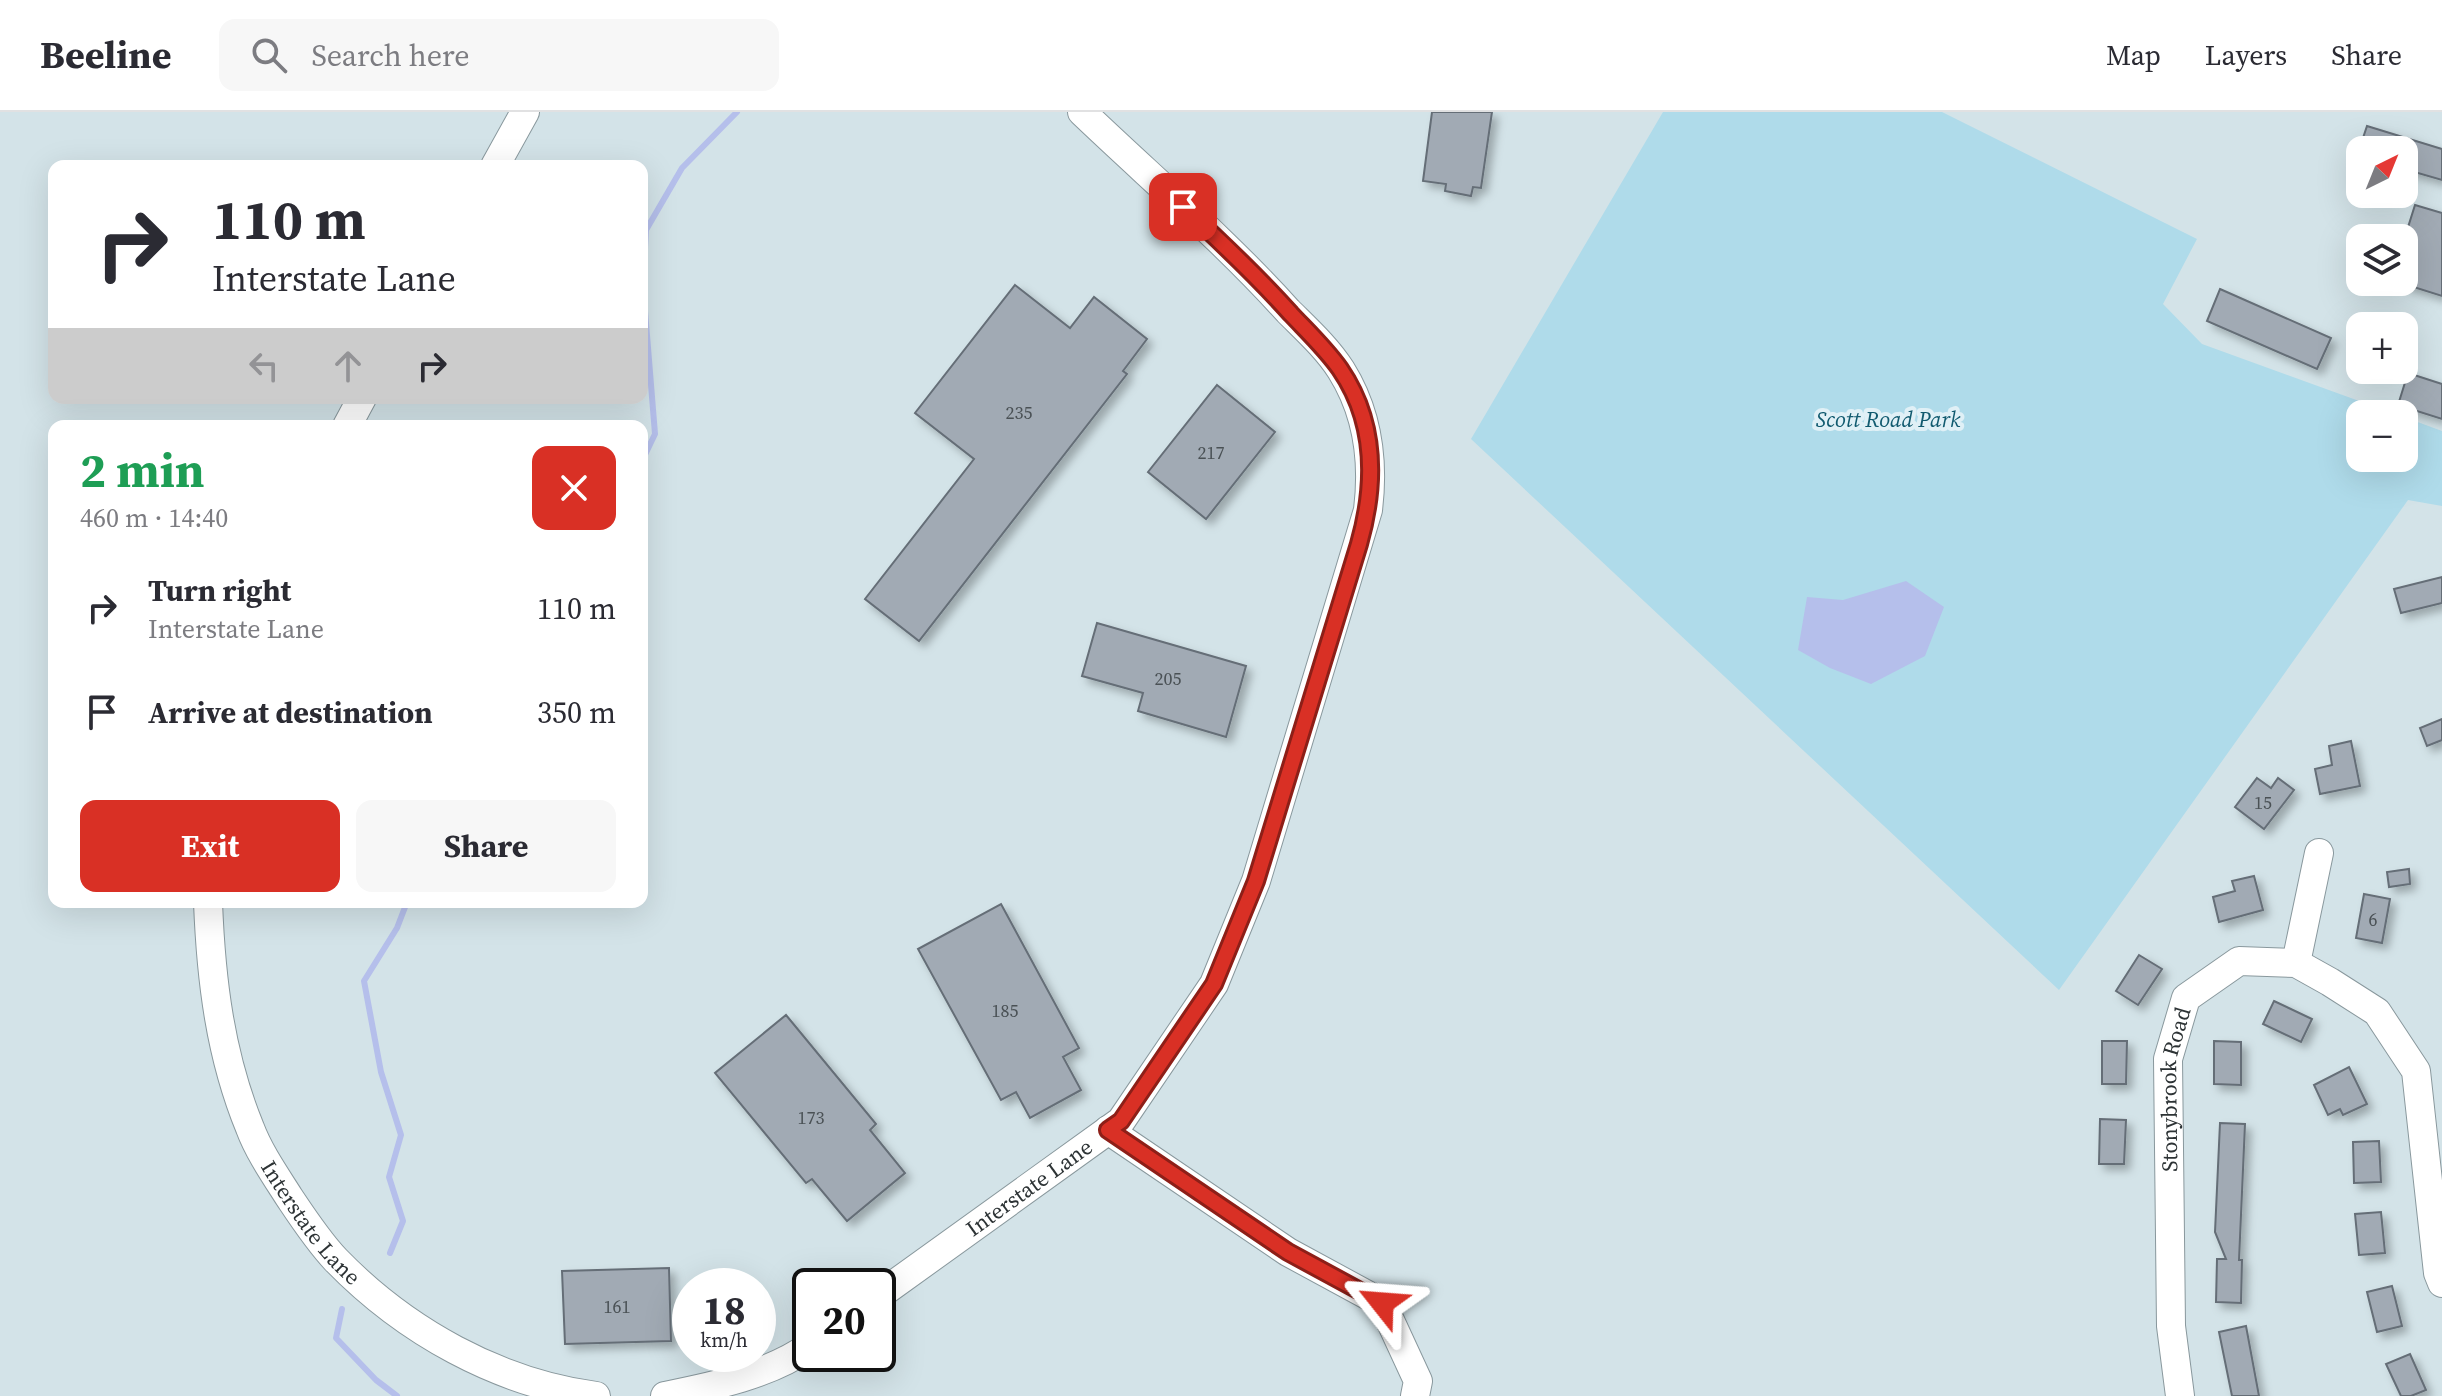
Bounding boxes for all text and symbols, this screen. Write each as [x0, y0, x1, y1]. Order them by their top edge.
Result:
search box [219, 19, 779, 91]
text: Beeline [40, 29, 171, 81]
icon: search [247, 33, 291, 77]
text: Search here [311, 35, 470, 76]
text: Map [2106, 36, 2161, 74]
text: Layers [2205, 36, 2287, 74]
text: Share [2331, 36, 2402, 74]
north arrow [2346, 136, 2418, 208]
map controls [2346, 136, 2418, 472]
pin [1149, 173, 1217, 241]
text: 110 m [212, 181, 366, 258]
icon: arrive [1161, 185, 1205, 229]
icon: right [80, 192, 184, 296]
button: layers [2346, 224, 2418, 296]
text: Interstate Lane [212, 254, 456, 303]
button: + [2346, 312, 2418, 384]
icon: left [242, 344, 286, 388]
icon: ahead [326, 344, 370, 388]
icon: right [410, 344, 454, 388]
house number: 235 [1006, 400, 1033, 425]
button: − [2346, 400, 2418, 472]
park label: Scott Road Park [1816, 404, 1961, 434]
text: 2 min [80, 437, 205, 503]
house number: 217 [1198, 440, 1225, 465]
button: close [532, 446, 616, 530]
text: 460 m · 14:40 [80, 500, 228, 536]
text: Turn right [148, 570, 291, 611]
icon: right [80, 586, 124, 630]
text: 110 m [537, 588, 616, 629]
text: Interstate Lane [148, 611, 324, 647]
house number: 205 [1155, 666, 1182, 691]
icon: arrive [80, 690, 124, 734]
text: Arrive at destination [148, 692, 433, 733]
text: 350 m [537, 692, 616, 733]
house number: 15 [2254, 790, 2272, 815]
button: Exit [80, 800, 340, 892]
button: Share [356, 800, 616, 892]
house number: 6 [2369, 907, 2378, 932]
house number: 185 [992, 998, 1019, 1023]
street label: Stonybrook Road [2153, 1003, 2198, 1172]
house number: 173 [798, 1105, 825, 1130]
street label: Interstate Lane [960, 1132, 1098, 1243]
street label: Interstate Lane [254, 1155, 367, 1291]
position arrow [1340, 1261, 1424, 1345]
speed limit sign: 20 [792, 1268, 896, 1372]
text: 18 [702, 1283, 746, 1337]
house number: 161 [604, 1294, 631, 1319]
text: km/h [700, 1326, 748, 1354]

